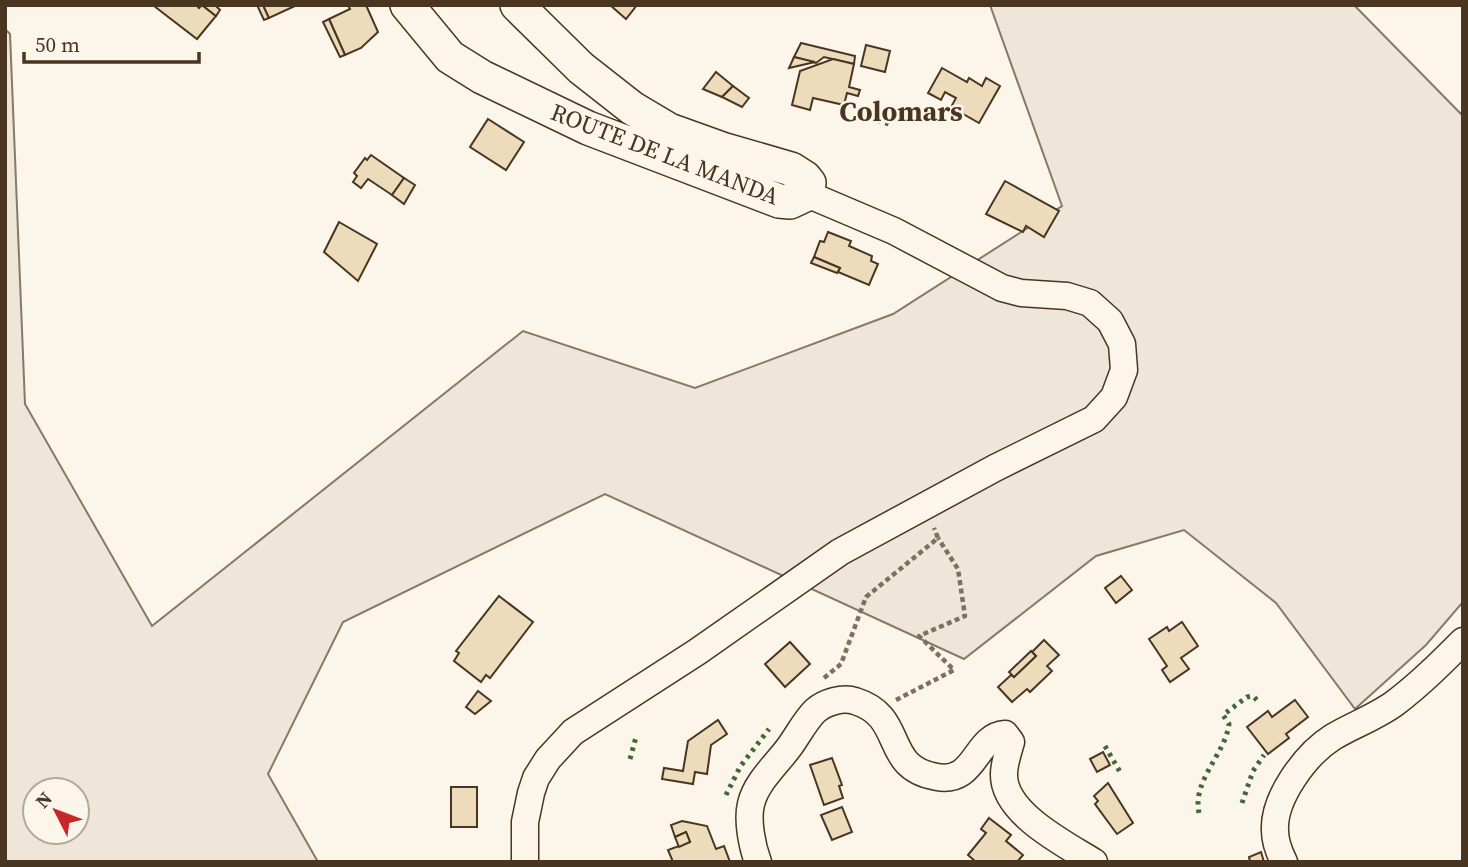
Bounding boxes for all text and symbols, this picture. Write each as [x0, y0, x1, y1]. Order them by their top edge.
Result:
scale bar [24, 21, 200, 65]
text: 50 m [35, 30, 80, 59]
district label: Colomars [839, 92, 963, 130]
street label: ROUTE DE LA MANDA [546, 95, 784, 213]
north arrow [21, 776, 91, 846]
text: N [29, 786, 58, 813]

